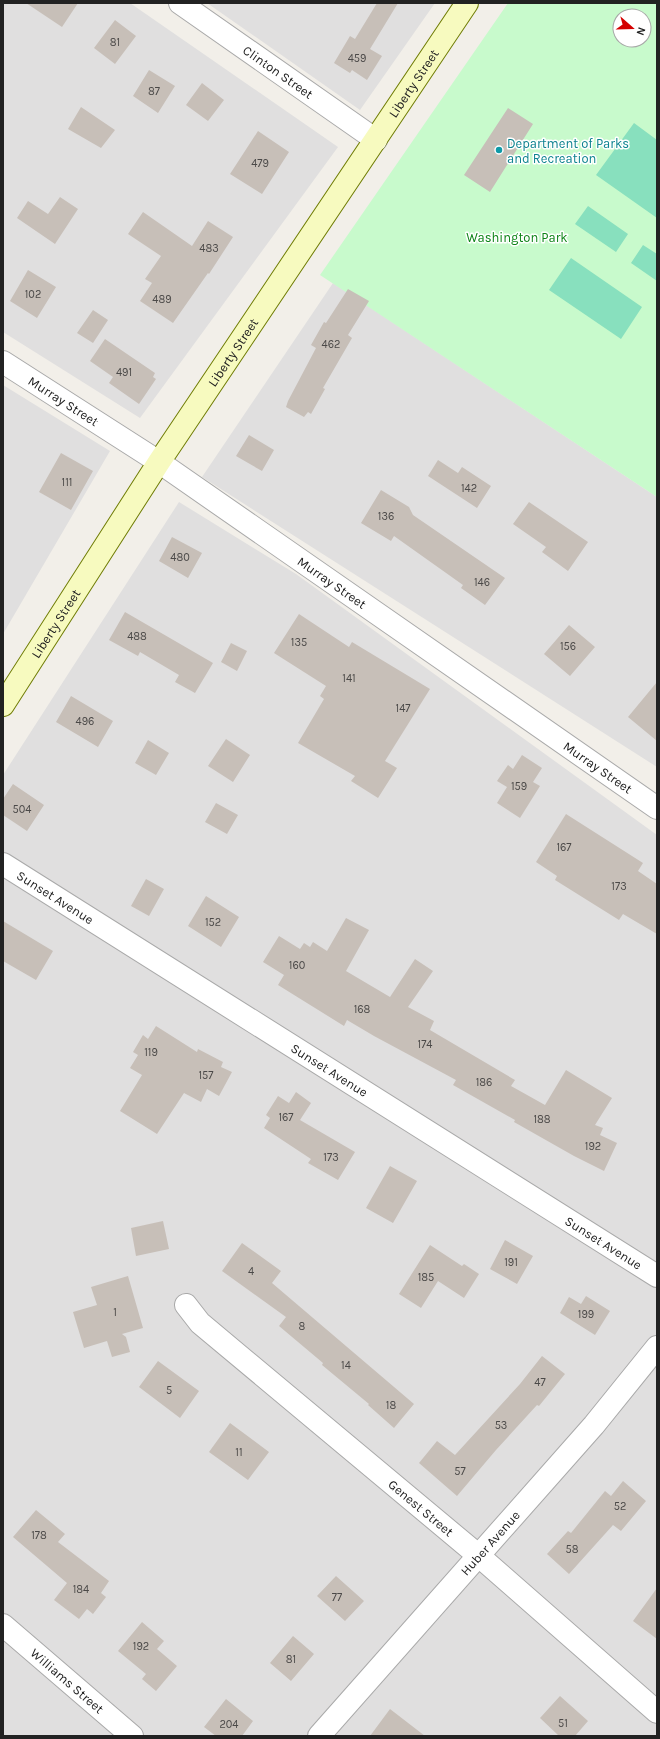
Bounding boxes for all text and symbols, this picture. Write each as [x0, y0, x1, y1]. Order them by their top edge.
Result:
north arrow [612, 8, 652, 48]
text: N [633, 25, 648, 37]
house number: 81 [110, 36, 120, 49]
street label: Clinton Street [240, 42, 316, 101]
street label: Liberty Street [385, 46, 441, 120]
house number: 459 [348, 52, 366, 65]
house number: 87 [148, 85, 160, 98]
place label: Department of Parks and Recreation [507, 136, 629, 166]
marker: Department of Parks and Recreation [494, 145, 504, 155]
house number: 479 [251, 157, 269, 170]
park label: Washington Park [466, 230, 568, 245]
house number: 483 [199, 242, 219, 255]
house number: 102 [25, 288, 41, 301]
house number: 489 [152, 293, 172, 306]
street label: Liberty Street [204, 315, 261, 389]
house number: 462 [322, 338, 340, 351]
house number: 491 [116, 366, 132, 379]
street label: Murray Street [26, 373, 102, 429]
house number: 111 [62, 476, 72, 489]
house number: 142 [461, 482, 477, 495]
house number: 136 [378, 510, 394, 523]
house number: 480 [170, 551, 190, 564]
street label: Murray Street [295, 553, 369, 611]
house number: 146 [474, 576, 490, 589]
street label: Liberty Street [28, 586, 83, 661]
house number: 488 [127, 630, 147, 643]
house number: 135 [291, 636, 307, 649]
house number: 156 [560, 640, 576, 653]
house number: 141 [342, 672, 356, 685]
house number: 147 [396, 702, 410, 715]
house number: 496 [76, 715, 94, 728]
street label: Murray Street [561, 738, 635, 796]
house number: 159 [511, 780, 527, 793]
house number: 504 [13, 803, 31, 816]
house number: 167 [556, 841, 572, 854]
street label: Sunset Avenue [14, 867, 97, 927]
house number: 173 [611, 880, 627, 893]
house number: 152 [205, 916, 221, 929]
house number: 160 [289, 959, 305, 972]
house number: 168 [354, 1003, 371, 1016]
house number: 174 [418, 1038, 432, 1051]
street label: Sunset Avenue [288, 1040, 371, 1100]
house number: 119 [144, 1046, 158, 1059]
house number: 157 [198, 1069, 214, 1082]
house number: 186 [476, 1076, 492, 1089]
house number: 167 [278, 1111, 294, 1124]
house number: 188 [533, 1113, 551, 1126]
house number: 192 [585, 1140, 601, 1153]
house number: 173 [323, 1151, 339, 1164]
street label: Sunset Avenue [563, 1213, 645, 1272]
house number: 191 [504, 1256, 518, 1269]
house number: 4 [248, 1265, 254, 1278]
house number: 185 [418, 1271, 434, 1284]
house number: 1 [113, 1306, 117, 1319]
house number: 199 [578, 1308, 594, 1321]
house number: 8 [299, 1320, 306, 1333]
house number: 14 [341, 1359, 351, 1372]
house number: 47 [534, 1376, 546, 1389]
house number: 5 [166, 1384, 172, 1397]
house number: 18 [386, 1399, 396, 1412]
house number: 53 [495, 1419, 507, 1432]
house number: 11 [235, 1446, 243, 1459]
house number: 57 [454, 1465, 466, 1478]
street label: Genest Street [386, 1476, 457, 1539]
house number: 52 [614, 1500, 626, 1513]
street label: Huber Avenue [457, 1507, 523, 1578]
house number: 178 [31, 1529, 47, 1542]
house number: 58 [566, 1543, 579, 1556]
house number: 184 [73, 1583, 89, 1596]
house number: 77 [332, 1591, 342, 1604]
house number: 192 [133, 1640, 149, 1653]
street label: Williams Street [28, 1645, 107, 1716]
house number: 81 [286, 1653, 296, 1666]
house number: 51 [558, 1717, 568, 1730]
house number: 204 [219, 1718, 239, 1731]

